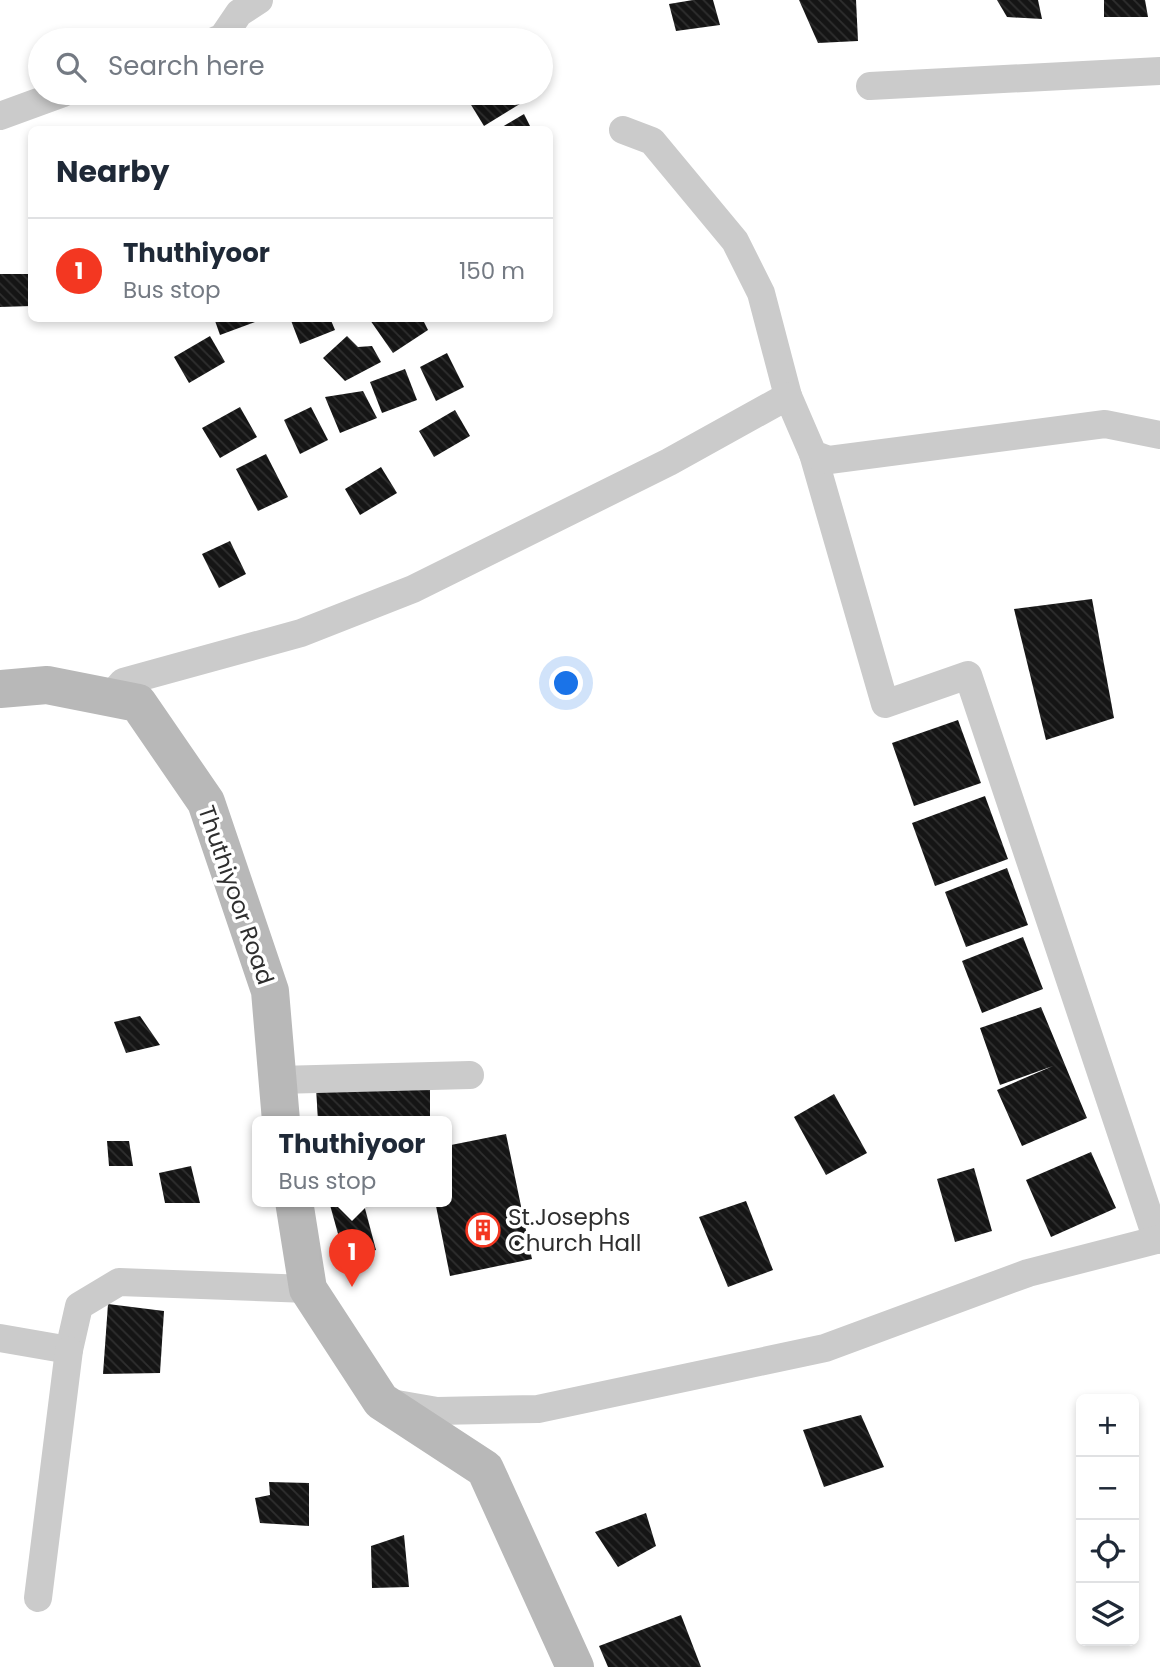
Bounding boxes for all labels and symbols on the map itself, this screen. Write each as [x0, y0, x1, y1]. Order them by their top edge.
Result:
your location [549, 666, 583, 700]
street label: Thuthiyoor Road [190, 801, 282, 989]
place label: St.Josephs Church Hall [508, 1201, 641, 1259]
building icon: St.Josephs Church Hall [464, 1211, 502, 1249]
pin: 1 [329, 1229, 375, 1287]

